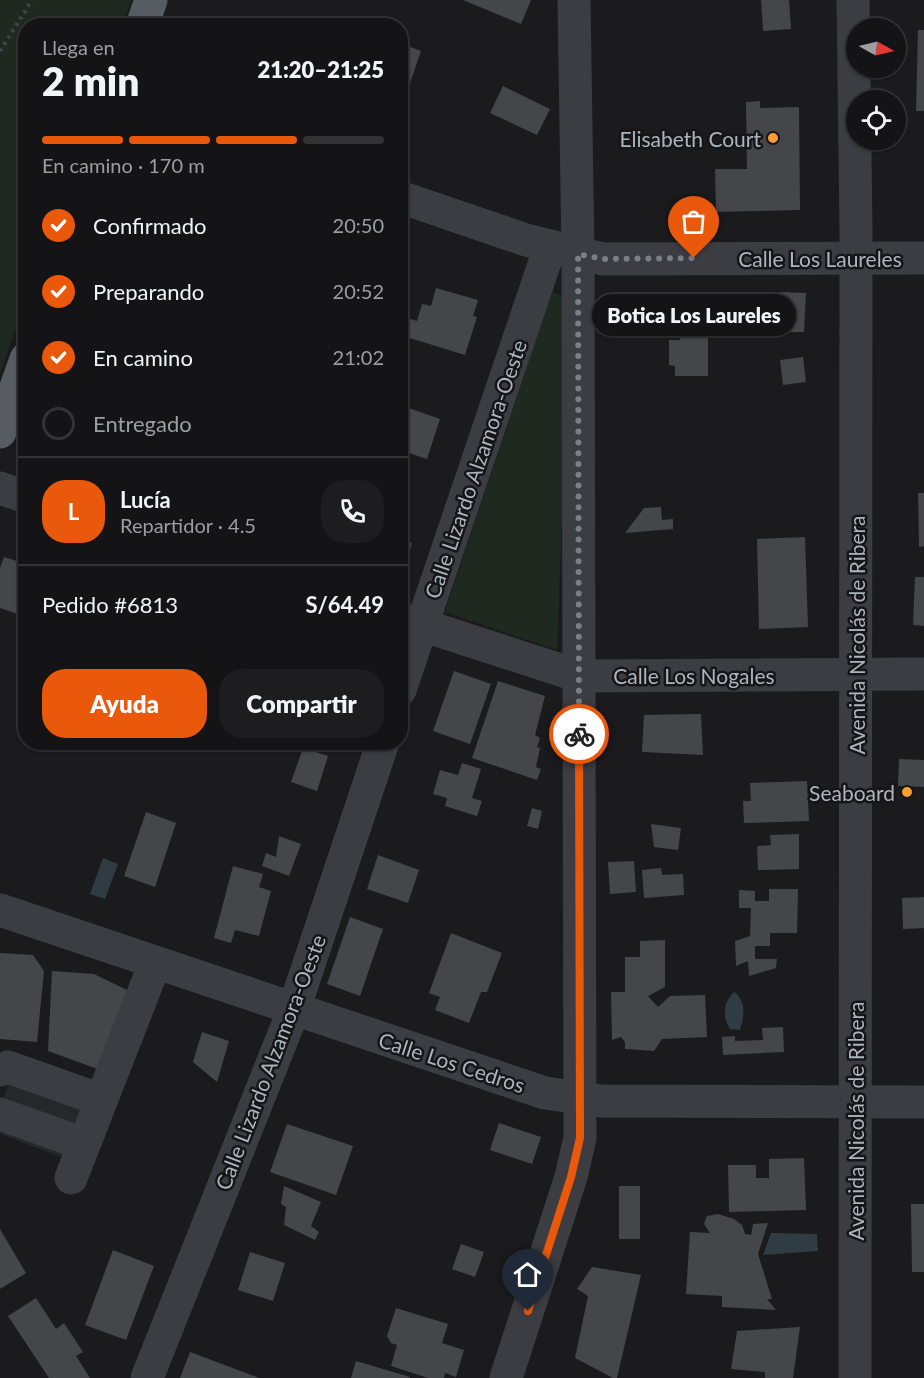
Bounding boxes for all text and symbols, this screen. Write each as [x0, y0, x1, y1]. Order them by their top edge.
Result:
north arrow [846, 18, 906, 78]
map controls [846, 18, 906, 150]
text: Llega en [42, 35, 115, 59]
text: 21:20–21:25 [258, 56, 384, 83]
text: 2 min [42, 58, 139, 104]
button: locate [846, 90, 906, 150]
place label: Elisabeth Court [619, 126, 761, 151]
marker: Elisabeth Court [766, 131, 780, 145]
text: En camino · 170 m [42, 153, 205, 177]
pin [668, 196, 719, 258]
icon: bag [677, 205, 710, 238]
icon: check [42, 209, 75, 242]
text: Confirmado [93, 212, 206, 239]
text: 20:50 [333, 213, 384, 237]
street label: Calle Los Laureles [738, 246, 902, 271]
icon: check [42, 275, 75, 308]
text: Preparando [93, 278, 204, 305]
text: 20:52 [333, 279, 384, 303]
callout: Botica Los Laureles [592, 294, 796, 336]
text: Botica Los Laureles [607, 303, 781, 327]
street label: Calle Lizardo Alzamora-Oeste [419, 337, 531, 601]
icon: check [42, 341, 75, 374]
text: En camino [93, 344, 193, 371]
text: 21:02 [333, 345, 384, 369]
text: Entregado [93, 410, 192, 437]
button: phone [321, 480, 384, 543]
text: Lucía [120, 486, 171, 513]
text: L [68, 498, 79, 525]
text: Repartidor · 4.5 [120, 513, 256, 537]
street label: Avenida Nicolás de Ribera [844, 516, 869, 754]
text: Pedido #6813 [42, 591, 178, 618]
text: S/64.49 [305, 591, 384, 618]
street label: Calle Los Nogales [613, 663, 775, 688]
button: Ayuda [42, 669, 207, 738]
button: Compartir [219, 669, 384, 738]
courier [549, 704, 609, 764]
icon: bike [563, 718, 596, 751]
place label: Seaboard [809, 780, 895, 805]
marker: Seaboard [900, 785, 914, 799]
street label: Calle Lizardo Alzamora-Oeste [210, 931, 330, 1193]
street label: Avenida Nicolás de Ribera [843, 1002, 868, 1240]
street label: Calle Los Cedros [376, 1027, 528, 1097]
pin [502, 1249, 553, 1311]
icon: home [511, 1258, 544, 1291]

